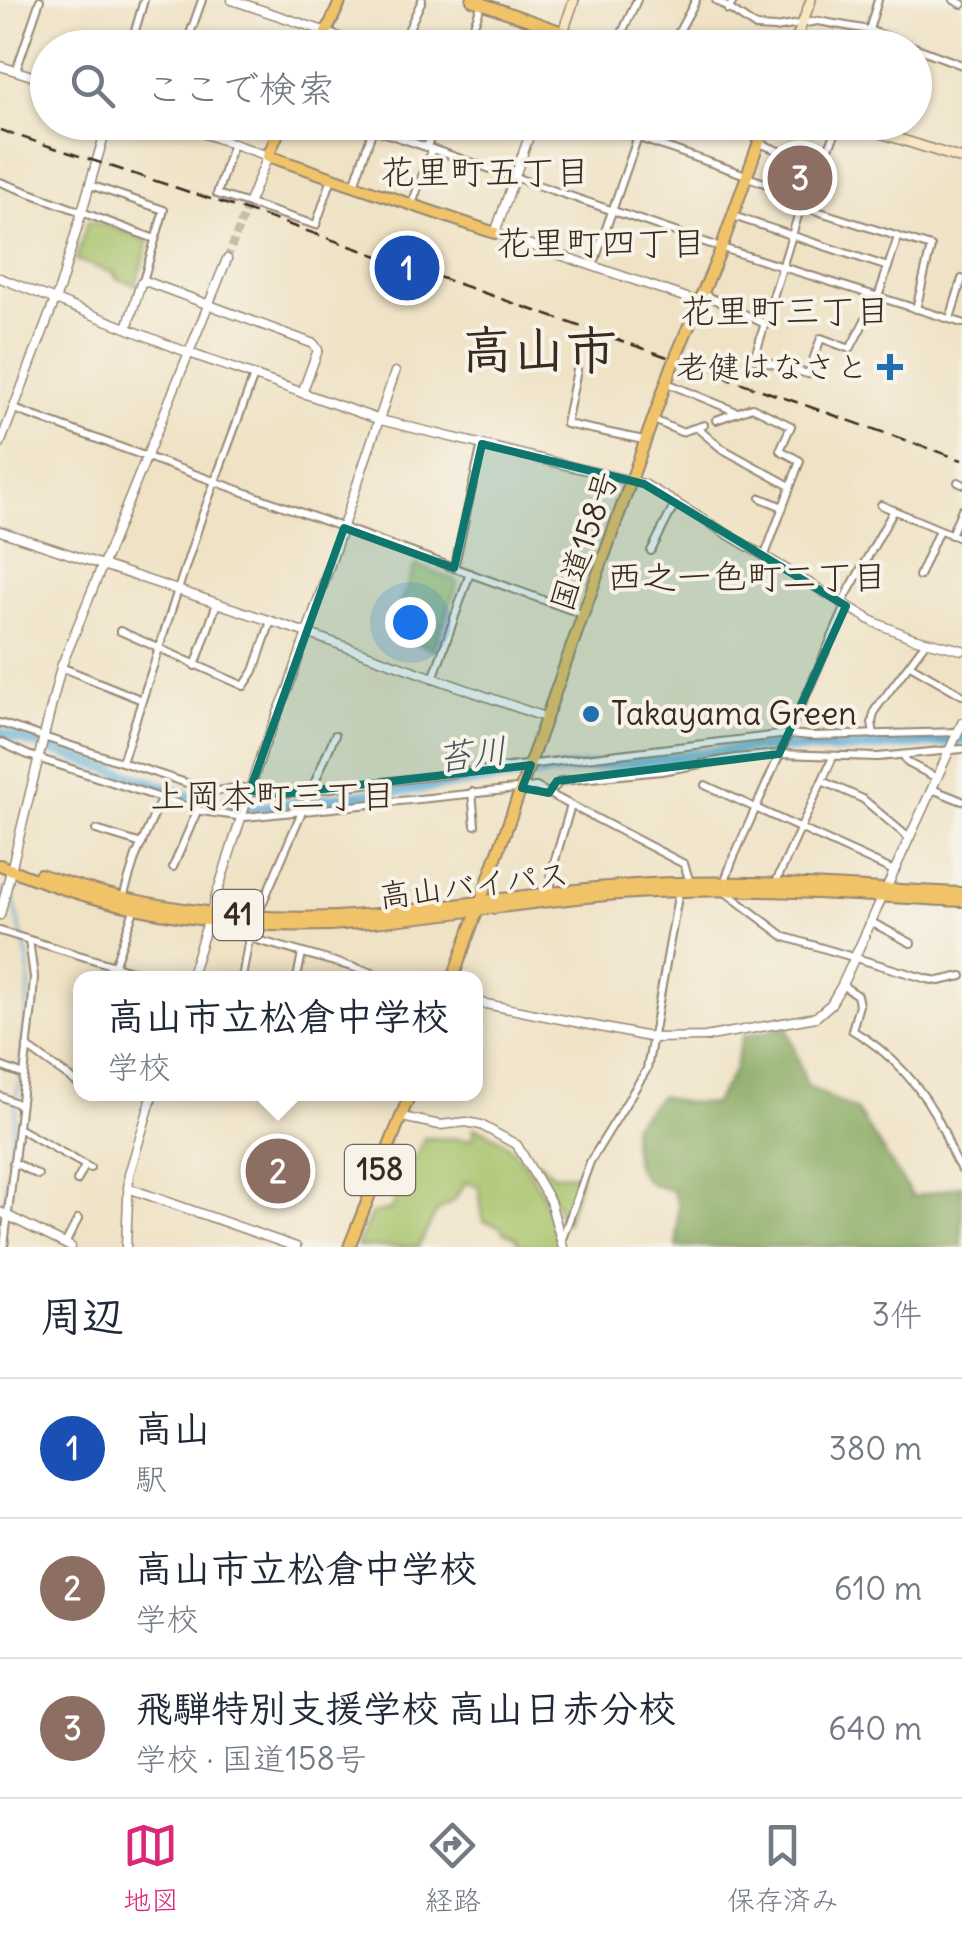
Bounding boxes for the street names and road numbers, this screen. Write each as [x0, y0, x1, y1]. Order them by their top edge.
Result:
street label: 国道158号 [540, 465, 627, 616]
street label: 高山バイパス [376, 852, 571, 917]
road number: 41 [213, 890, 263, 940]
road number: 158 [345, 1145, 415, 1195]

